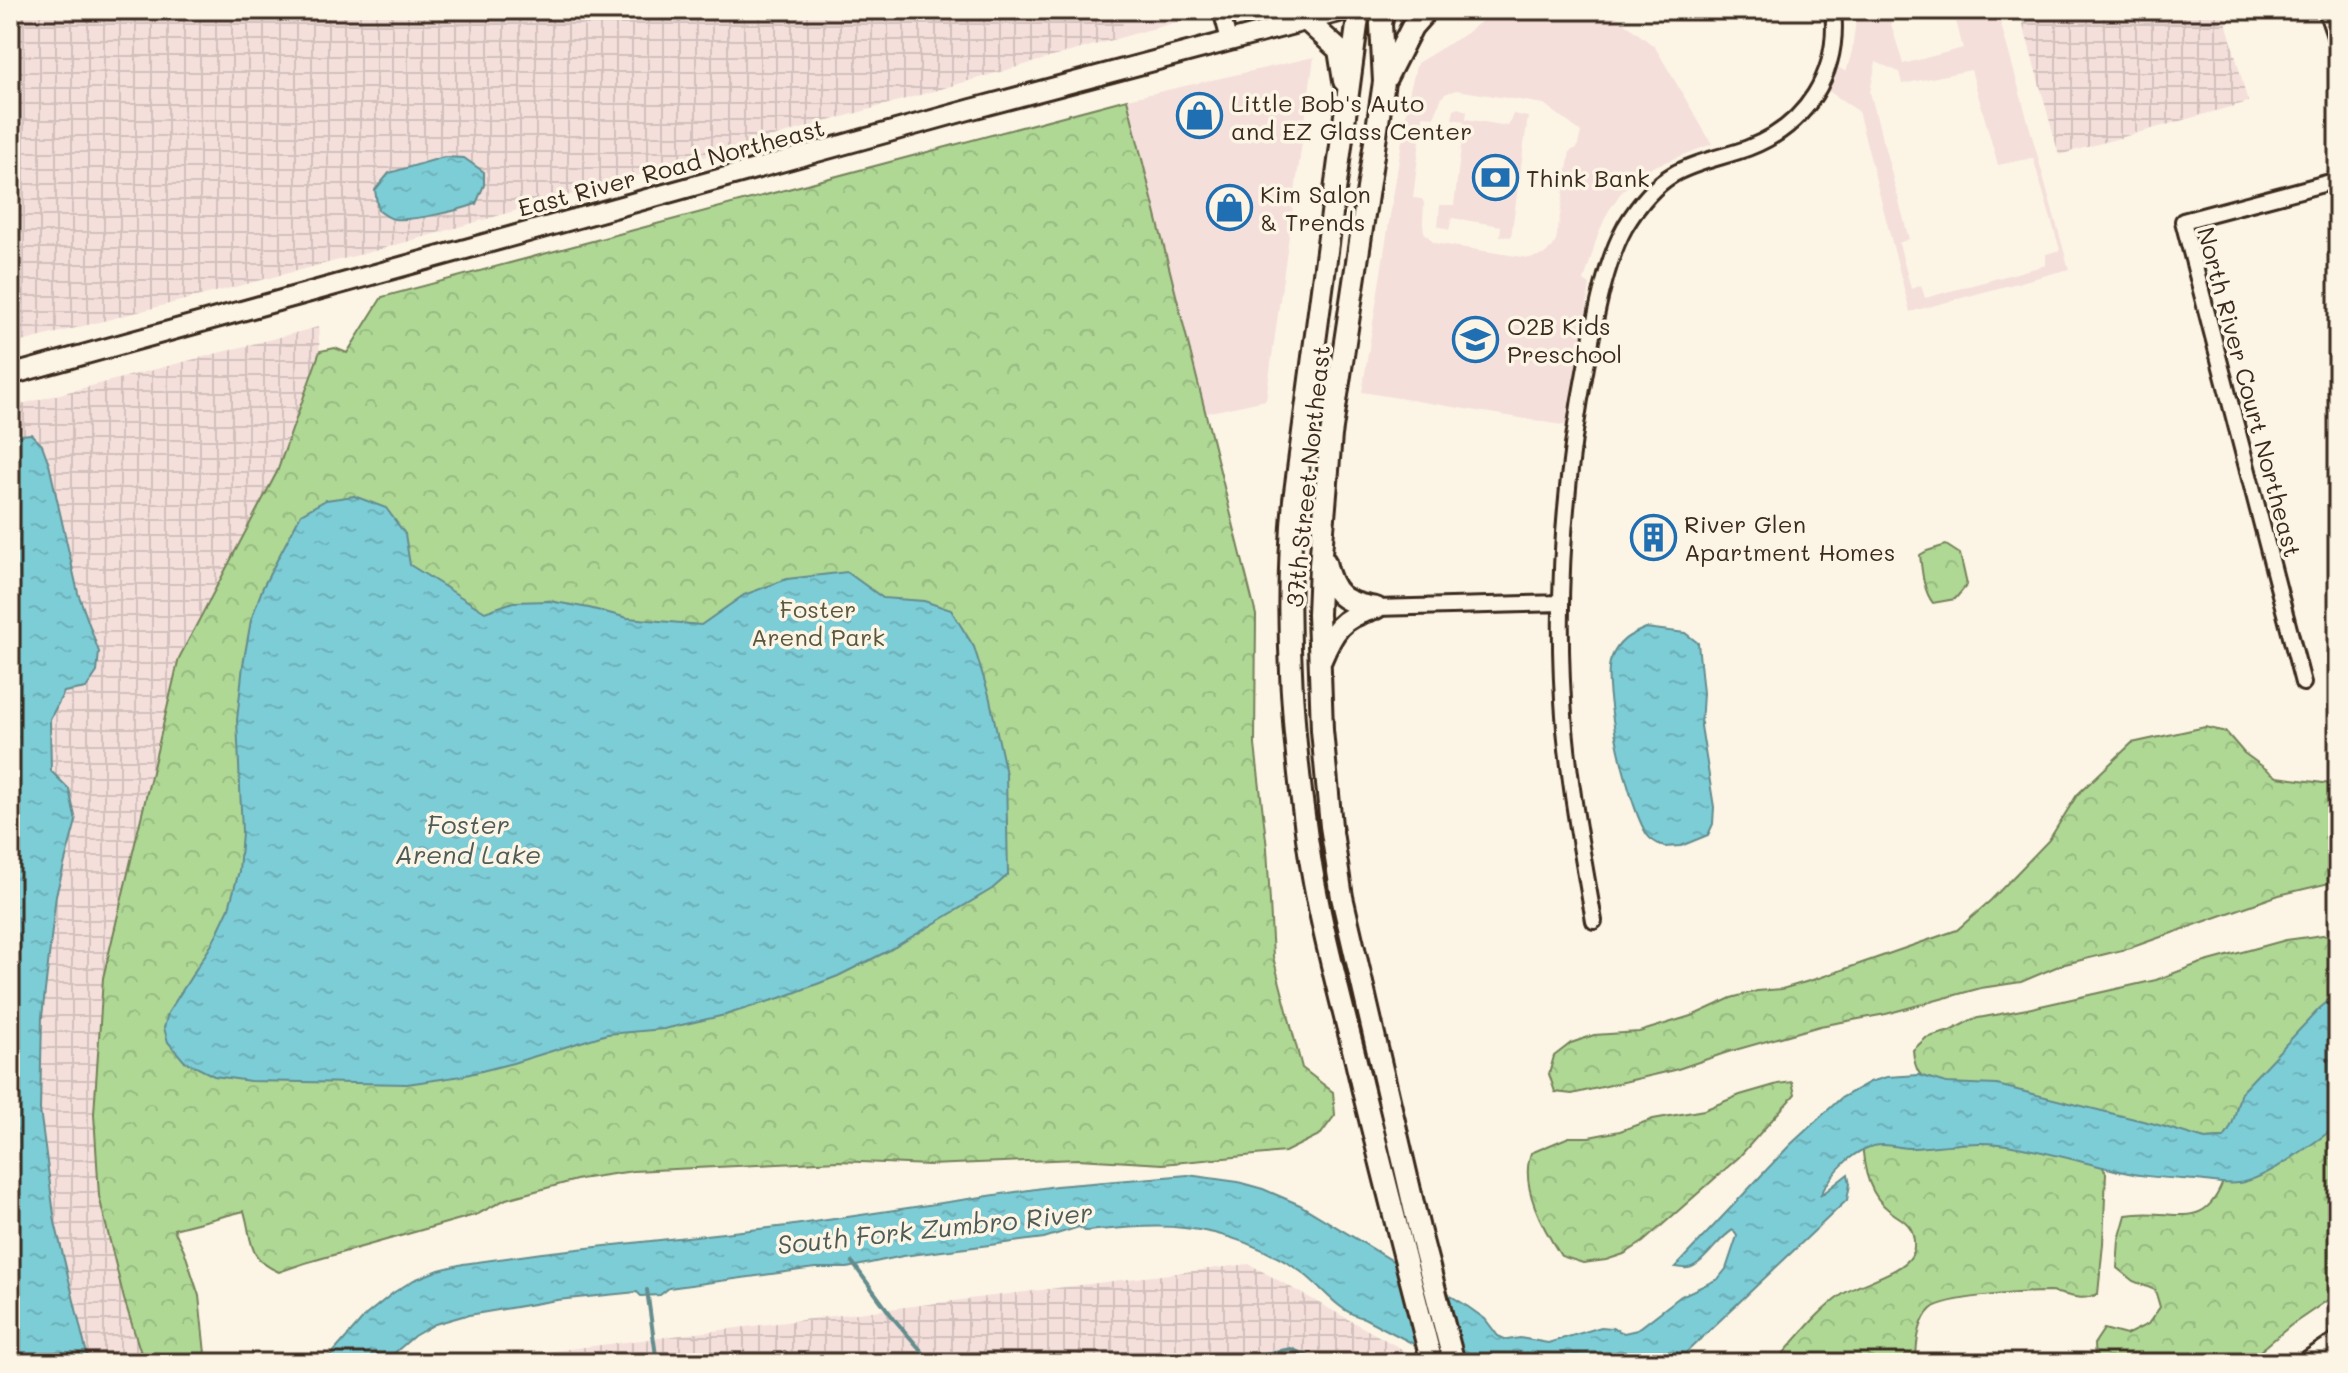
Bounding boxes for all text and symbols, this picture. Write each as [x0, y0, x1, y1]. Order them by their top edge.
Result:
place label: Little Bob's Auto and EZ Glass Center [1231, 87, 1472, 146]
shop icon: Little Bob's Auto and EZ Glass Center [1176, 92, 1224, 140]
street label: East River Road Northeast [514, 111, 828, 223]
bank icon: Think Bank [1471, 153, 1519, 201]
place label: Think Bank [1526, 162, 1650, 193]
place label: Kim Salon & Trends [1260, 178, 1371, 237]
shop icon: Kim Salon & Trends [1205, 183, 1253, 231]
street label: North River Court Northeast [2191, 223, 2309, 561]
place label: O2B Kids Preschool [1507, 310, 1622, 369]
school or university icon: O2B Kids Preschool [1452, 315, 1500, 363]
street label: 37th Street Northeast [1278, 343, 1336, 609]
place label: River Glen Apartment Homes [1684, 508, 1896, 567]
building icon: River Glen Apartment Homes [1629, 513, 1677, 561]
park label: Foster Arend Park [751, 593, 885, 652]
water label: Foster Arend Lake [395, 807, 541, 871]
water label: South Fork Zumbro River [776, 1195, 1094, 1261]

